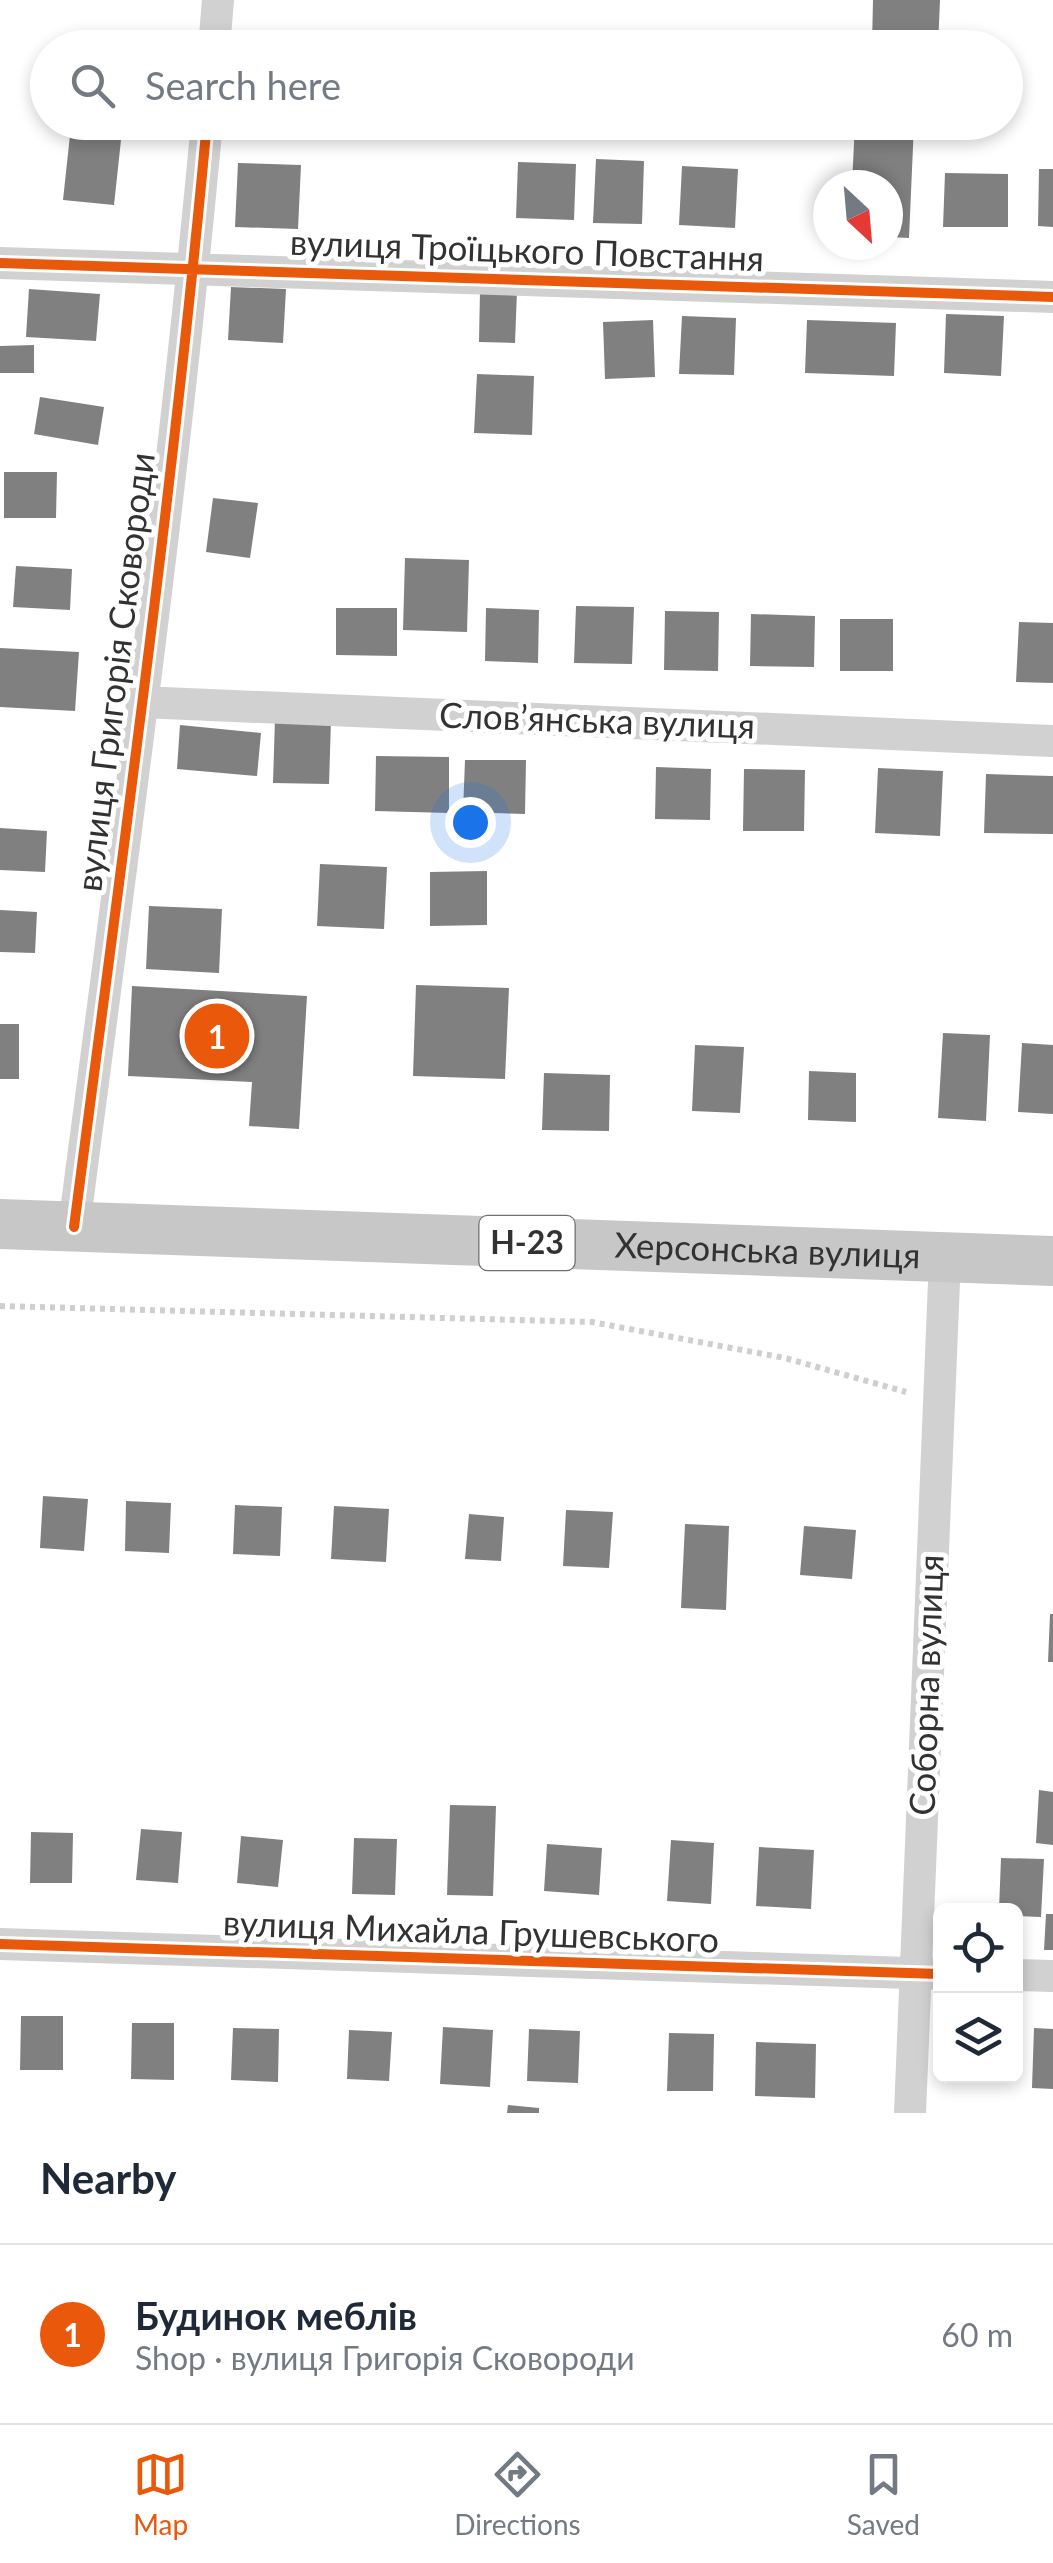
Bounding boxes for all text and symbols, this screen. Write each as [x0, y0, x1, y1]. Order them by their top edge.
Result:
search box [30, 30, 1023, 140]
icon: search [65, 58, 120, 113]
text: Search here [145, 62, 341, 108]
north arrow [813, 170, 903, 260]
street label: вулиця Троїцького Повстання [289, 220, 765, 278]
street label: вулиця Григорія Сковороди [66, 450, 162, 894]
street label: Словʼянська вулиця [439, 693, 756, 745]
your location [445, 797, 496, 848]
pin: 1 [184, 998, 250, 1074]
road number: Н-23 [480, 1216, 574, 1270]
street label: Херсонська вулиця [614, 1223, 921, 1275]
street label: Соборна вулиця [899, 1554, 951, 1816]
street label: вулиця Михайла Грушевського [222, 1900, 720, 1960]
map controls [933, 1903, 1023, 2083]
button: locate [933, 1903, 1023, 1993]
button: layers [933, 1993, 1023, 2083]
text: Nearby [40, 2153, 177, 2203]
text: Будинок меблів [135, 2292, 417, 2338]
text: 1 [63, 2315, 82, 2354]
text: 60 m [941, 2315, 1013, 2354]
text: Shop · вулиця Григорія Сковороди [135, 2338, 635, 2377]
tab: Map [133, 2447, 188, 2541]
tab: Directions [454, 2447, 581, 2541]
tab: Saved [847, 2447, 920, 2541]

